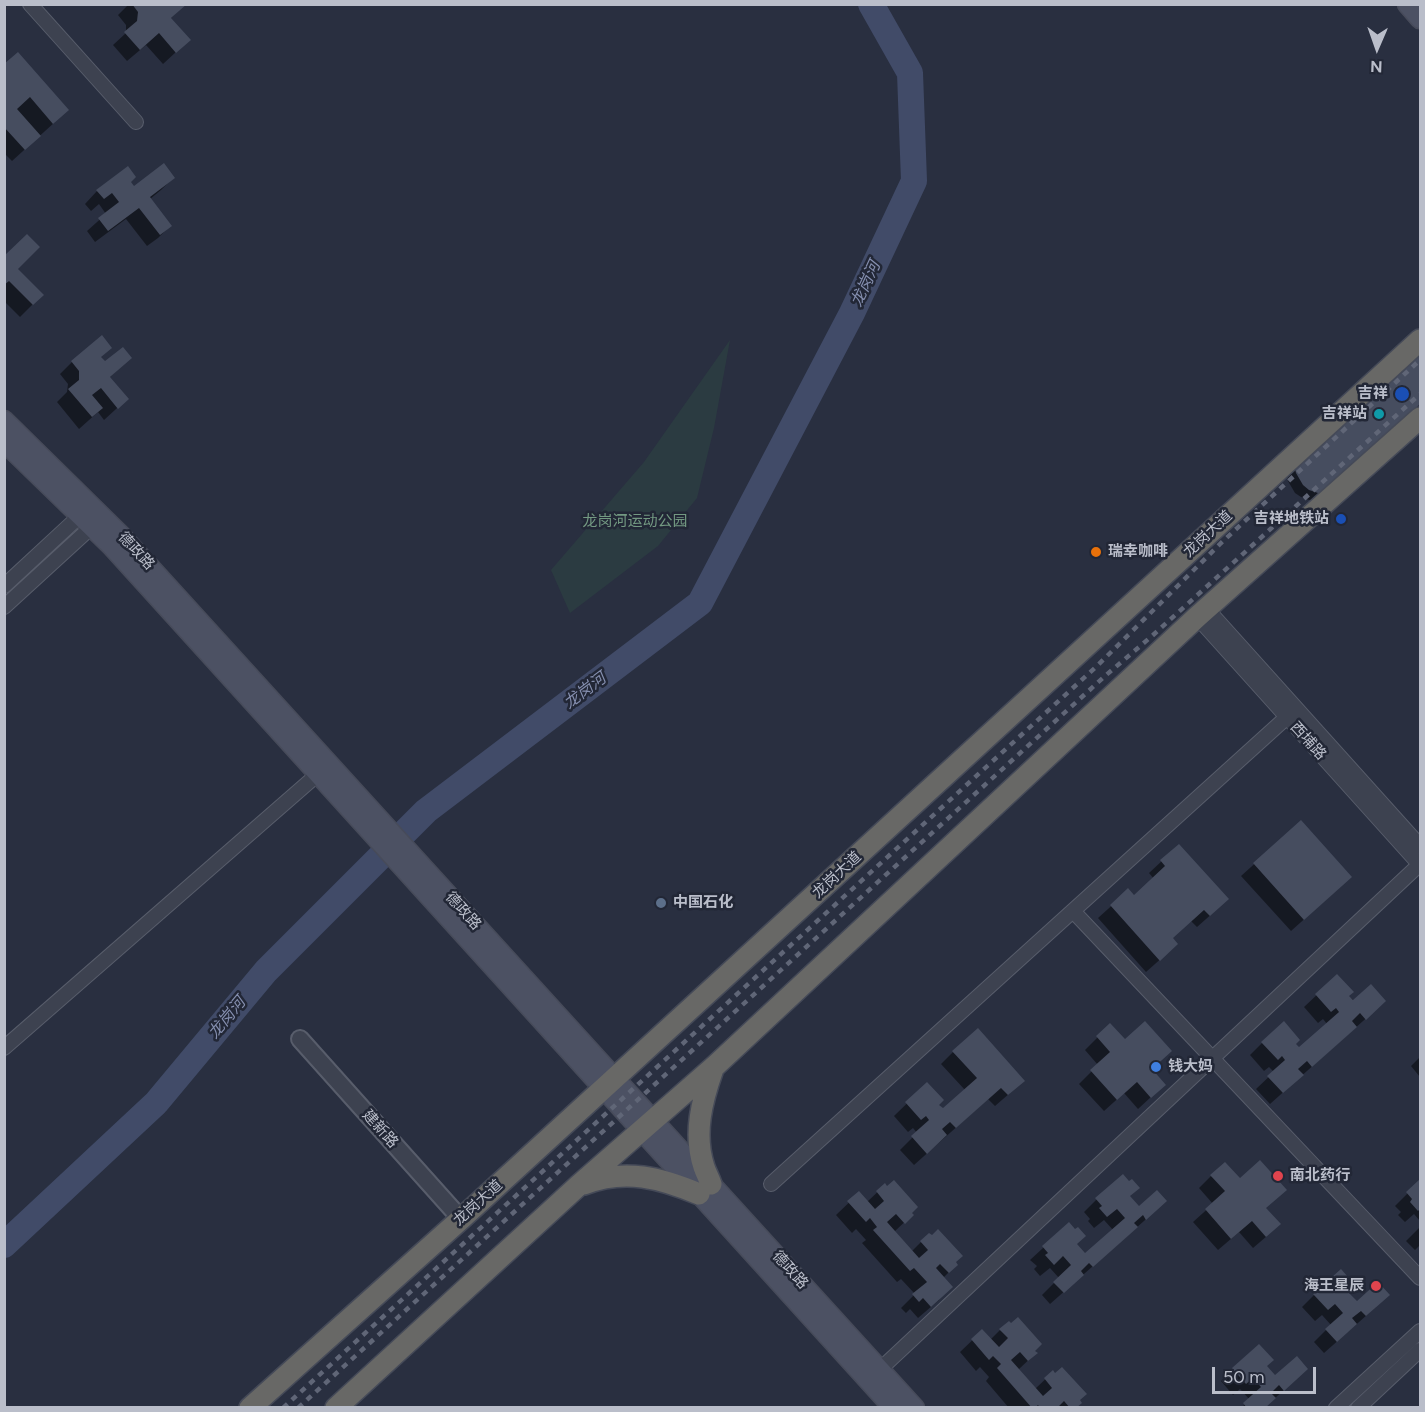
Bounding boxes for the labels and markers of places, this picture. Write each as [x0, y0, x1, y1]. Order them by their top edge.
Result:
place label: 吉祥 [1358, 385, 1388, 403]
marker: 吉祥 [1393, 385, 1411, 403]
place label: 吉祥站 [1322, 405, 1367, 423]
marker: 吉祥站 [1372, 407, 1386, 421]
place label: 吉祥地铁站 [1254, 510, 1329, 528]
marker: 吉祥地铁站 [1334, 512, 1348, 526]
place label: 瑞幸咖啡 [1108, 543, 1168, 561]
marker: 瑞幸咖啡 [1089, 545, 1103, 559]
place label: 中国石化 [673, 894, 733, 912]
marker: 中国石化 [654, 896, 668, 910]
place label: 钱大妈 [1168, 1058, 1213, 1076]
marker: 钱大妈 [1149, 1060, 1163, 1074]
place label: 南北药行 [1290, 1167, 1350, 1185]
marker: 南北药行 [1271, 1169, 1285, 1183]
place label: 海王星辰 [1304, 1277, 1364, 1295]
marker: 海王星辰 [1369, 1279, 1383, 1293]

